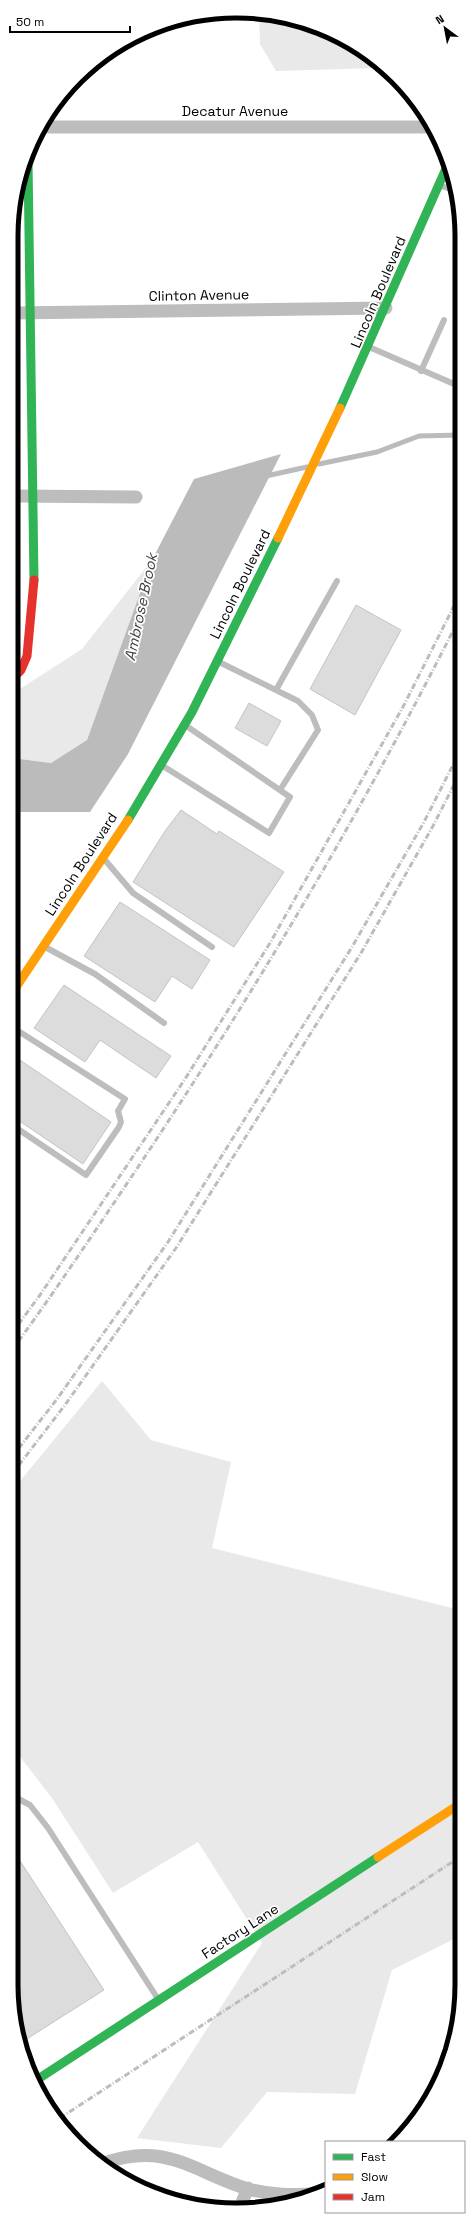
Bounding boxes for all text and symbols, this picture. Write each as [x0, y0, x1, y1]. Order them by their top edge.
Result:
scale bar [10, 8, 130, 34]
north arrow [425, 8, 465, 48]
text: N [433, 12, 447, 27]
text: 50 m [16, 14, 44, 30]
street label: Decatur Avenue [182, 102, 288, 120]
street label: Lincoln Boulevard [346, 233, 410, 351]
street label: Clinton Avenue [149, 285, 249, 305]
street label: Lincoln Boulevard [206, 526, 274, 642]
water label: Ambrose Brook [120, 550, 162, 662]
street label: Lincoln Boulevard [41, 809, 121, 919]
street label: Factory Lane [198, 1899, 282, 1963]
legend [325, 2141, 465, 2213]
text: Fast [361, 2149, 386, 2165]
text: Slow [361, 2169, 388, 2185]
text: Jam [361, 2189, 385, 2205]

